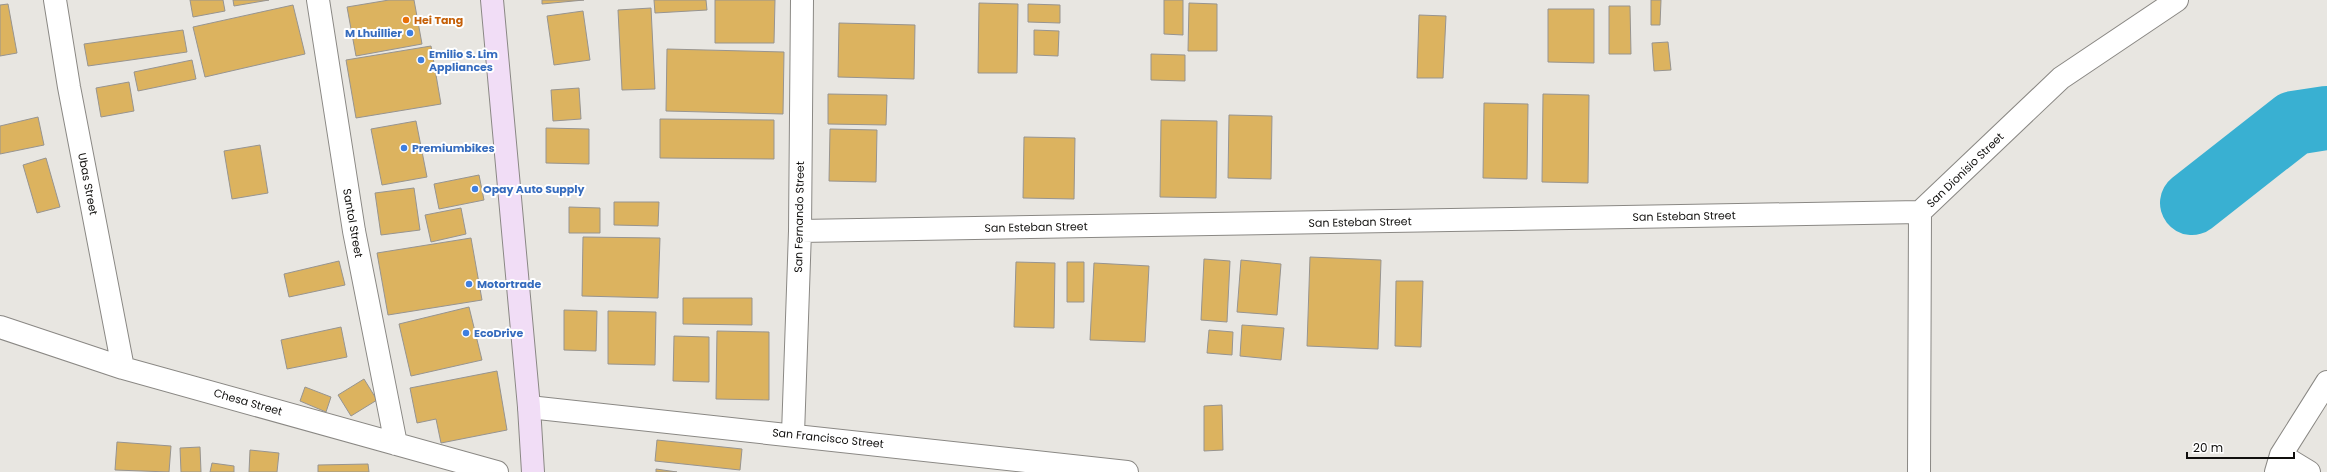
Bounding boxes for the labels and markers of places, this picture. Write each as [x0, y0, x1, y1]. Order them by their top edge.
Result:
place label: Hei Tang [414, 12, 463, 28]
marker: Hei Tang [401, 15, 411, 25]
place label: M Lhuillier [345, 25, 402, 41]
marker: M Lhuillier [405, 28, 415, 38]
place label: Emilio S. Lim Appliances [429, 46, 498, 75]
marker: Emilio S. Lim Appliances [416, 55, 426, 65]
place label: Premiumbikes [412, 140, 495, 156]
marker: Premiumbikes [399, 143, 409, 153]
place label: Opay Auto Supply [483, 181, 585, 197]
marker: Opay Auto Supply [470, 184, 480, 194]
place label: Motortrade [477, 276, 541, 292]
marker: Motortrade [464, 279, 474, 289]
place label: EcoDrive [474, 325, 523, 341]
marker: EcoDrive [461, 328, 471, 338]

